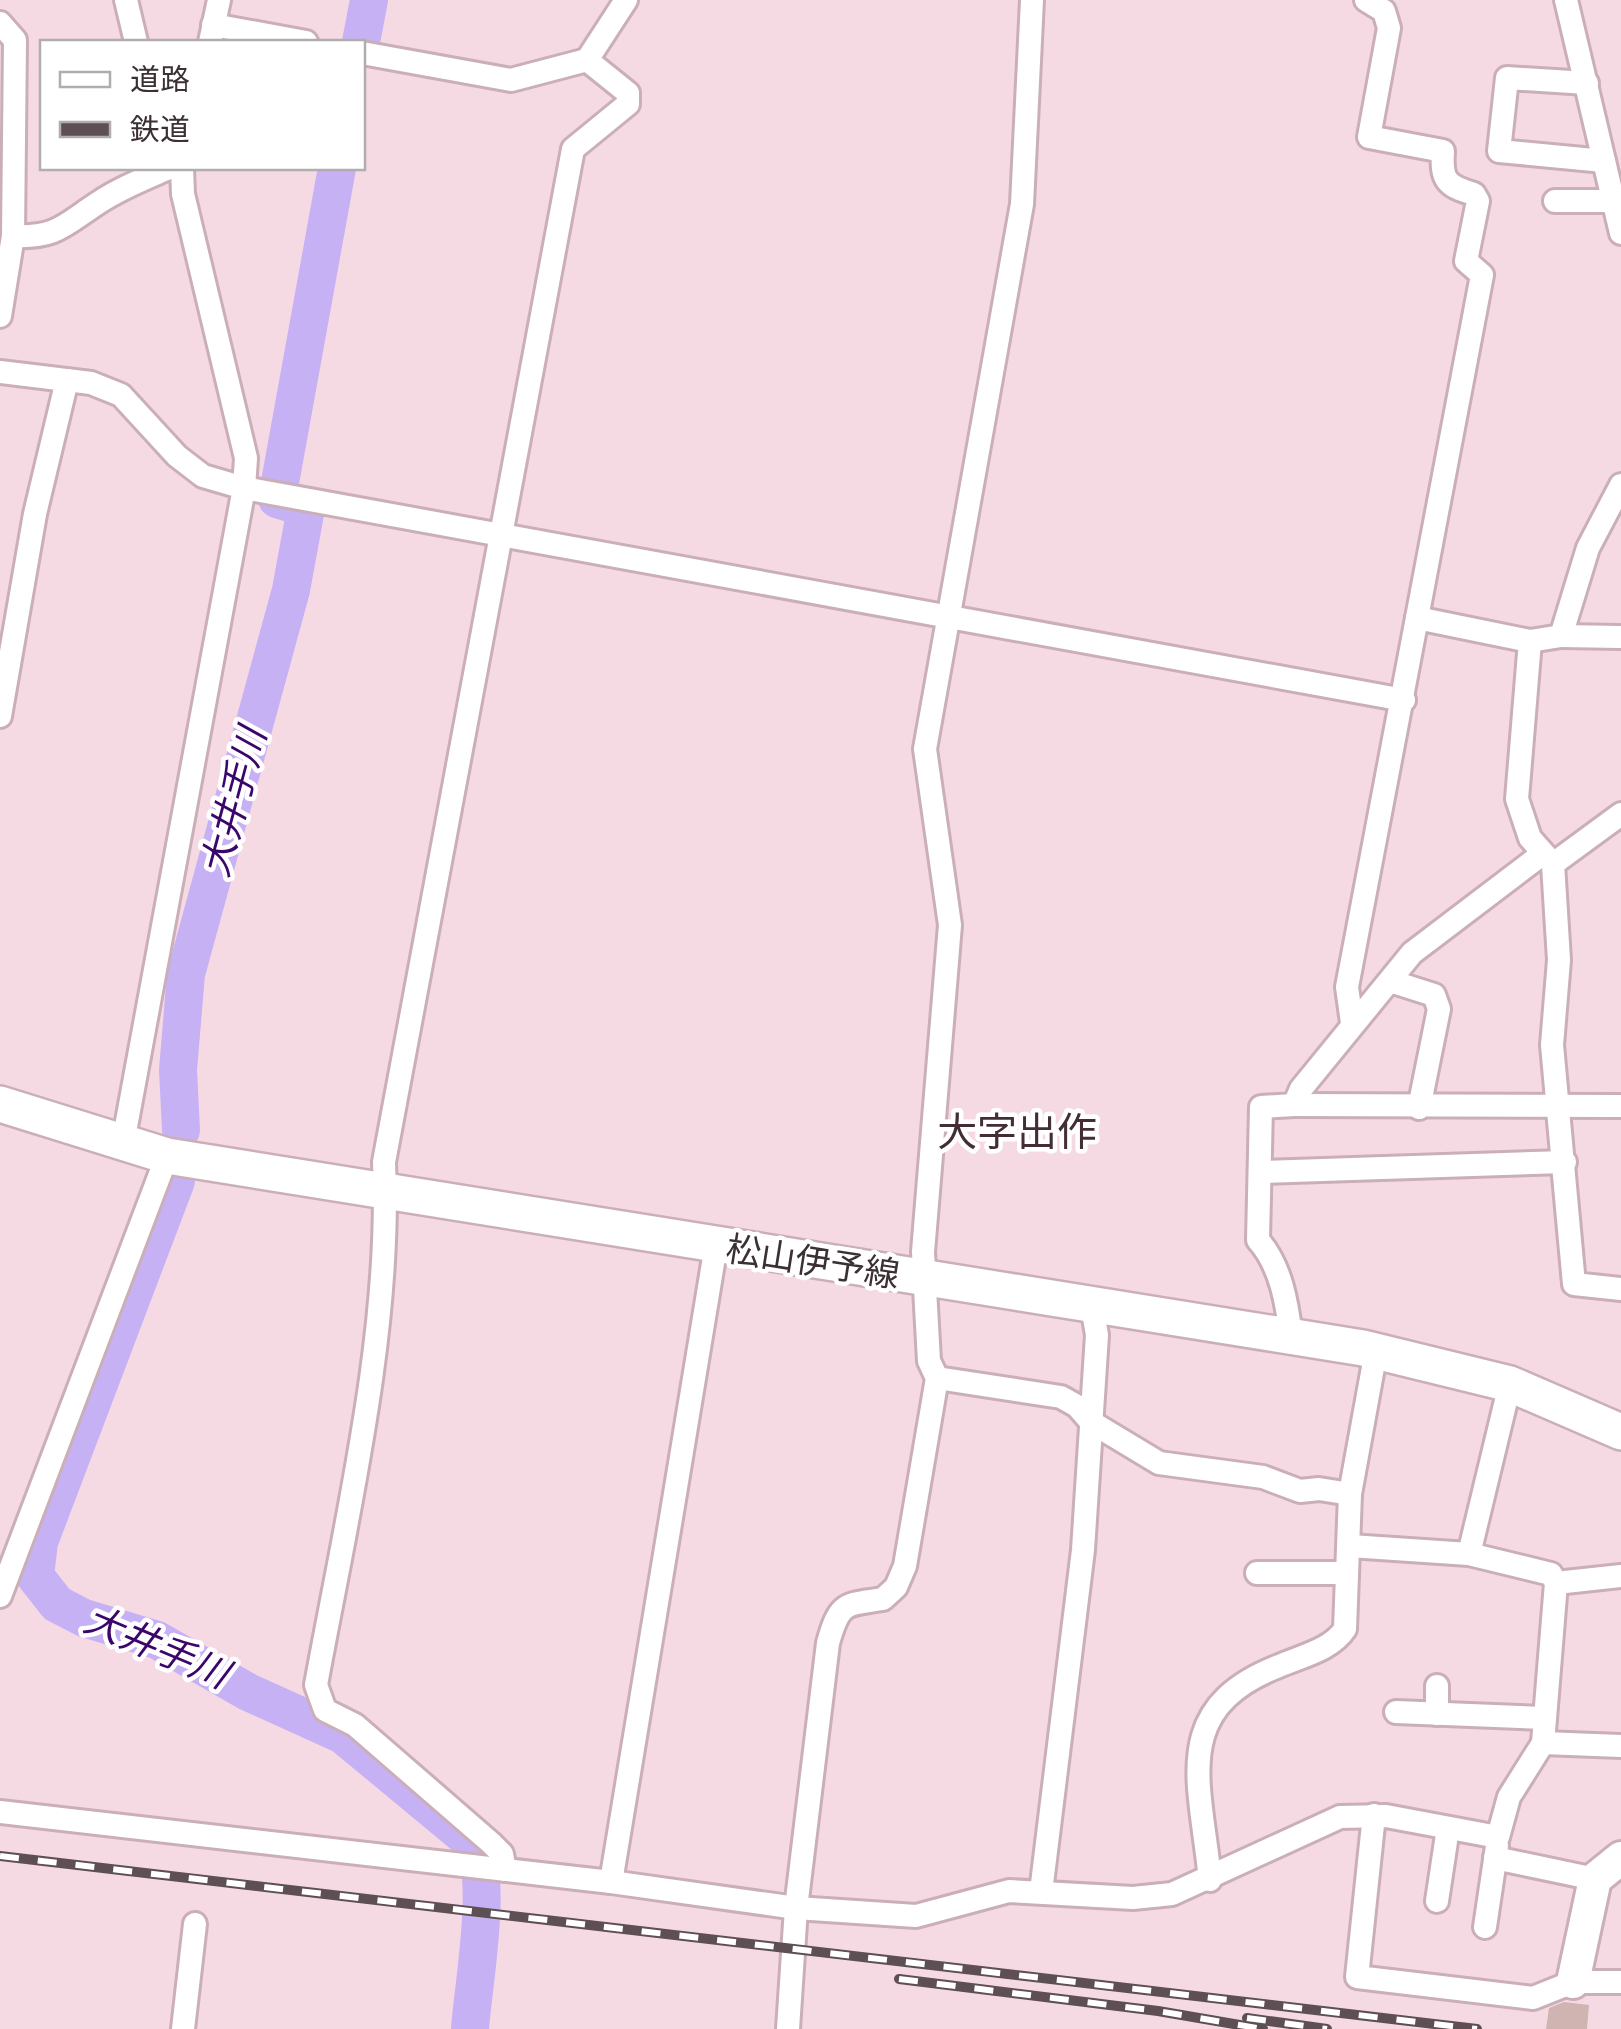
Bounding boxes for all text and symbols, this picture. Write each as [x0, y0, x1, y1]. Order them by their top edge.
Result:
legend [40, 40, 365, 170]
text: 道路 [130, 56, 190, 102]
text: 鉄道 [130, 106, 190, 152]
water label: 大井手川 [185, 717, 282, 883]
district label: 大字出作 [937, 1101, 1097, 1162]
street label: 松山伊予線 [722, 1221, 904, 1301]
water label: 大井手川 [76, 1590, 242, 1704]

